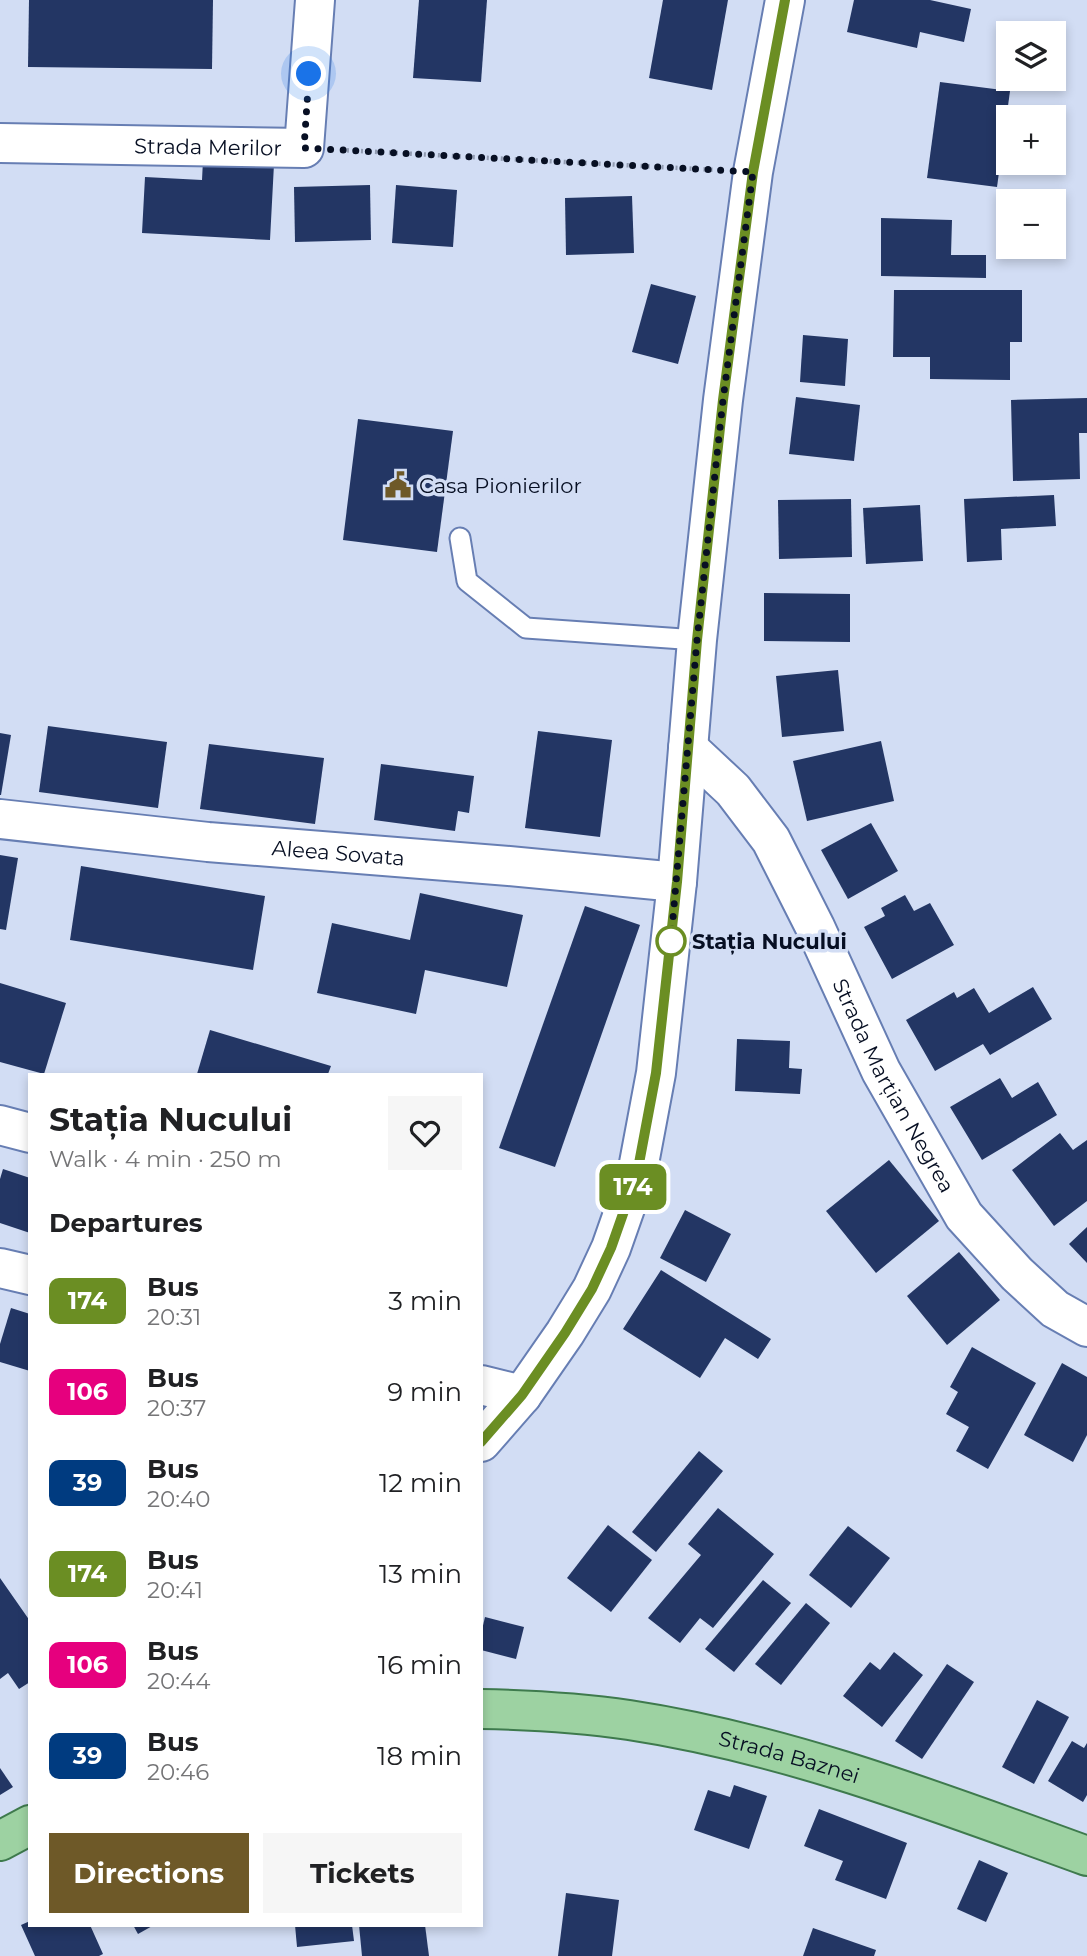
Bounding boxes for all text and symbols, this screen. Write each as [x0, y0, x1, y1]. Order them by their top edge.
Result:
map controls [996, 21, 1066, 259]
button: layers [996, 21, 1066, 91]
your location [291, 56, 326, 91]
button: + [996, 105, 1066, 175]
street label: Strada Merilor [134, 133, 282, 160]
button: − [996, 189, 1066, 259]
public building icon: Casa Pionierilor [383, 470, 413, 500]
place label: Casa Pionierilor [419, 473, 582, 498]
street label: Aleea Sovata [271, 835, 406, 870]
marker: Stația Nucului [656, 926, 686, 956]
place label: Stația Nucului [692, 929, 847, 955]
street label: Strada Marțian Negrea [828, 975, 960, 1197]
button: heart [388, 1096, 462, 1170]
text: Stația Nucului [49, 1099, 292, 1139]
text: Walk · 4 min · 250 m [49, 1145, 282, 1173]
line badge: 174 [593, 1164, 673, 1210]
text: 174 [613, 1172, 653, 1201]
text: Departures [49, 1207, 203, 1239]
text: Bus [147, 1271, 199, 1303]
text: 3 min [388, 1285, 462, 1317]
text: 174 [68, 1286, 107, 1315]
text: 20:31 [147, 1303, 201, 1331]
text: Bus [147, 1362, 199, 1394]
text: 9 min [387, 1376, 462, 1408]
text: 106 [67, 1377, 108, 1406]
text: 20:37 [147, 1394, 206, 1422]
text: Bus [147, 1453, 199, 1485]
text: 12 min [379, 1467, 462, 1499]
text: 39 [73, 1468, 102, 1497]
text: 20:40 [147, 1485, 211, 1513]
text: Bus [147, 1544, 199, 1576]
text: 13 min [379, 1558, 462, 1590]
text: 174 [68, 1559, 107, 1588]
text: 20:41 [147, 1576, 203, 1604]
text: Bus [147, 1635, 199, 1667]
text: 16 min [378, 1649, 462, 1681]
text: 106 [67, 1650, 108, 1679]
text: 20:44 [147, 1667, 211, 1695]
street label: Strada Baznei [716, 1725, 863, 1788]
text: Bus [147, 1726, 199, 1758]
text: 18 min [377, 1740, 462, 1772]
text: 39 [73, 1741, 102, 1770]
text: 20:46 [147, 1758, 209, 1786]
button: Directions [49, 1833, 249, 1913]
button: Tickets [263, 1833, 462, 1913]

